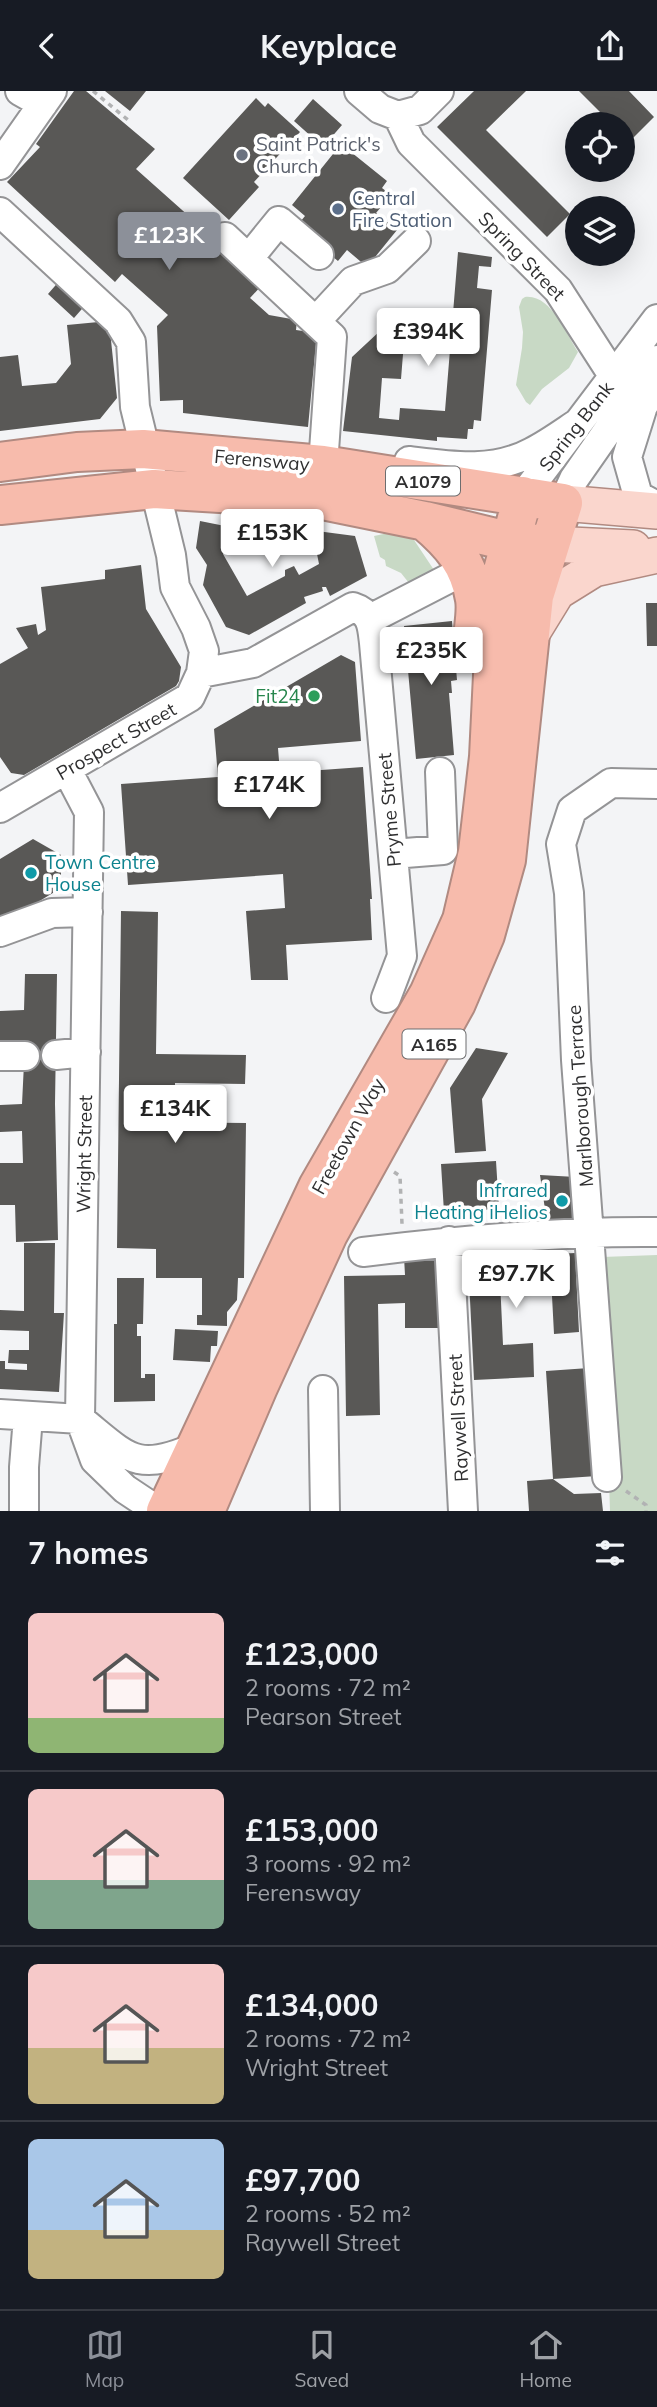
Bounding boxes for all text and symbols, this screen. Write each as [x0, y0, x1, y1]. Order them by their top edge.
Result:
text: Keyplace [260, 26, 397, 66]
icon: back [28, 27, 66, 65]
icon: share [591, 27, 629, 65]
map controls [565, 112, 635, 266]
button: locate [565, 112, 635, 182]
place label: Saint Patrick's Church [256, 132, 381, 178]
marker: Saint Patrick's Church [234, 147, 250, 163]
place label: Central Fire Station [352, 186, 452, 232]
button: layers [565, 196, 635, 266]
marker: Central Fire Station [330, 201, 346, 217]
street label: Spring Street [474, 206, 571, 306]
pin: £123K [120, 213, 218, 272]
text: £123K [134, 220, 204, 249]
pin: £394K [379, 309, 477, 368]
text: £394K [393, 316, 463, 345]
street label: Spring Bank [533, 376, 619, 476]
street label: Ferensway [213, 444, 311, 476]
road number: A1079 [386, 467, 460, 495]
pin: £153K [223, 510, 321, 569]
text: £153K [237, 517, 307, 546]
pin: £235K [382, 627, 480, 687]
text: £235K [396, 635, 466, 664]
place label: Fit24 [255, 684, 300, 708]
marker: Fit24 [306, 688, 322, 704]
street label: Prospect Street [52, 697, 181, 785]
street label: Pryme Street [372, 752, 406, 868]
pin: £174K [220, 761, 318, 821]
text: £174K [234, 769, 304, 798]
place label: Town Centre House [45, 850, 156, 896]
marker: Town Centre House [23, 865, 39, 881]
street label: Marlborough Terrace [562, 1004, 598, 1188]
road number: A165 [402, 1029, 466, 1059]
street label: Freetown Way [306, 1074, 390, 1198]
pin: £134K [126, 1086, 224, 1145]
text: £134K [140, 1093, 210, 1122]
street label: Wright Street [71, 1094, 97, 1213]
place label: Infrared Heating iHelios [414, 1178, 548, 1224]
marker: Infrared Heating iHelios [554, 1193, 570, 1209]
pin: £97.7K [459, 1251, 573, 1310]
text: £97.7K [478, 1258, 554, 1287]
street label: Raywell Street [443, 1353, 473, 1483]
text: 7 homes [28, 1534, 149, 1572]
icon: filters [591, 1534, 629, 1572]
text: £123,000 [245, 1635, 378, 1673]
icon: home [84, 1641, 168, 1725]
text: 2 rooms · 72 m² [245, 1673, 411, 1702]
text: Pearson Street [245, 1702, 402, 1731]
text: £153,000 [245, 1811, 378, 1849]
icon: home [84, 1817, 168, 1901]
text: 3 rooms · 92 m² [245, 1849, 411, 1878]
text: Ferensway [245, 1878, 361, 1907]
text: £134,000 [245, 1986, 378, 2024]
icon: home [84, 1992, 168, 2076]
text: 2 rooms · 72 m² [245, 2024, 411, 2053]
text: Wright Street [245, 2053, 388, 2082]
text: £97,700 [245, 2161, 360, 2199]
icon: home [84, 2167, 168, 2251]
text: 2 rooms · 52 m² [245, 2199, 411, 2228]
text: Raywell Street [245, 2228, 400, 2257]
tab: Map [85, 2326, 124, 2392]
tab: Saved [294, 2326, 349, 2392]
tab: Home [519, 2326, 572, 2392]

